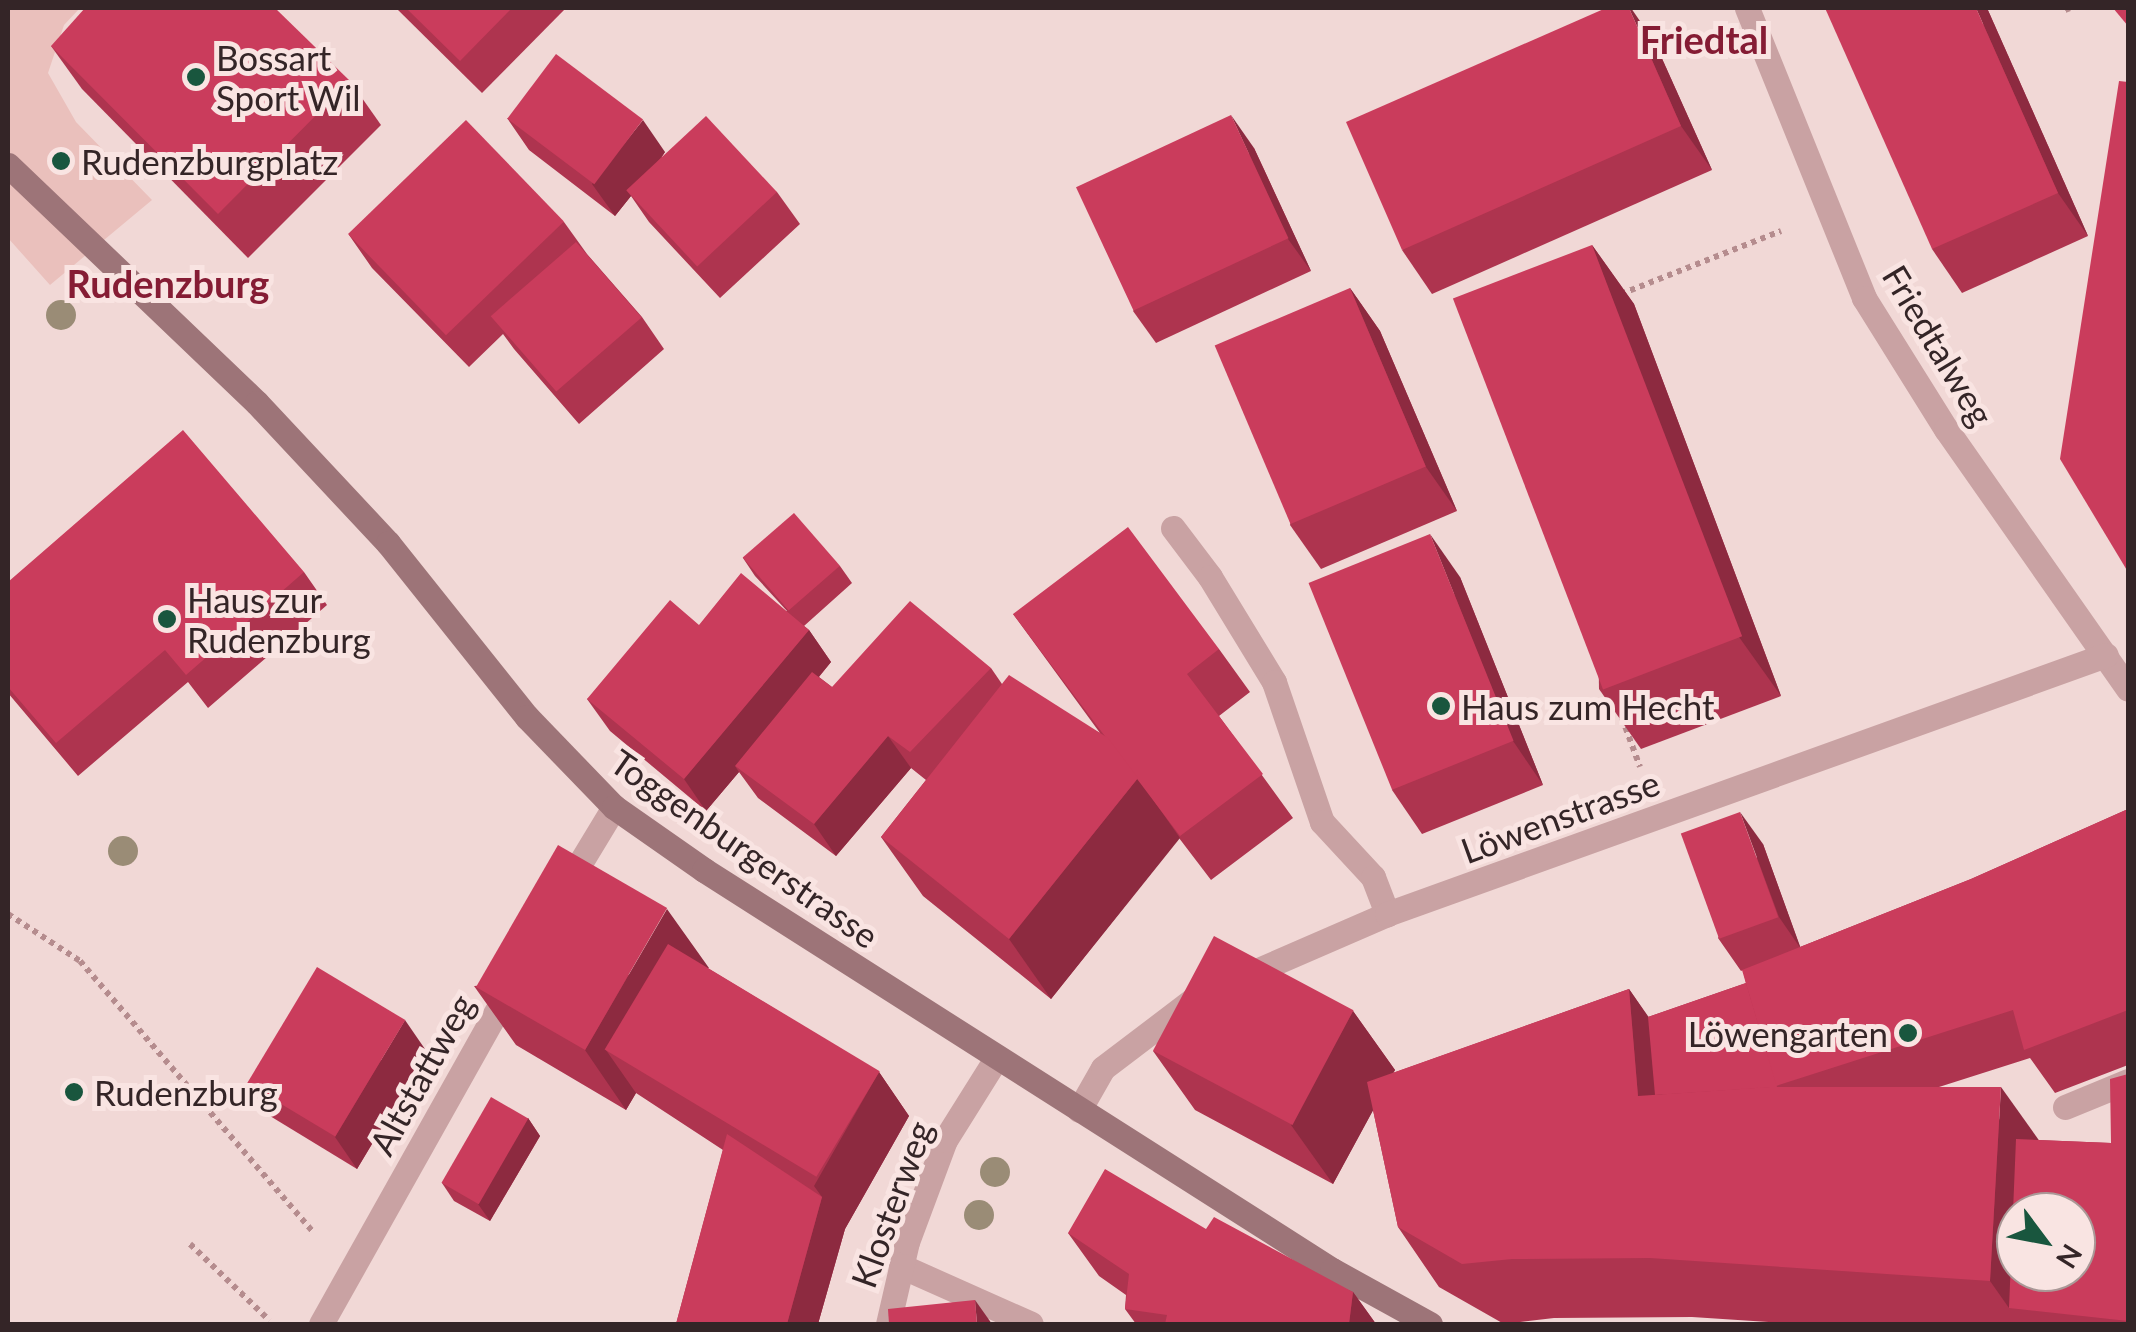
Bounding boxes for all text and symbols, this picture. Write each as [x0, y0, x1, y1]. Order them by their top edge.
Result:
district label: Friedtal [1640, 17, 1768, 63]
place label: Bossart Sport Wil [216, 36, 361, 118]
marker: Bossart Sport Wil [185, 66, 207, 88]
place label: Rudenzburgplatz [81, 140, 338, 182]
marker: Rudenzburgplatz [50, 150, 72, 172]
street label: Friedtalweg [1875, 257, 2003, 433]
district label: Rudenzburg [67, 261, 269, 307]
place label: Haus zur Rudenzburg [187, 578, 371, 660]
marker: Haus zur Rudenzburg [156, 608, 178, 630]
place label: Haus zum Hecht [1461, 685, 1715, 727]
marker: Haus zum Hecht [1430, 695, 1452, 717]
street label: Toggenburgerstrasse [603, 740, 887, 956]
street label: Löwenstrasse [1455, 761, 1665, 871]
street label: Altstattweg [360, 986, 482, 1162]
place label: Löwengarten [1688, 1012, 1888, 1054]
marker: Löwengarten [1897, 1022, 1919, 1044]
place label: Rudenzburg [94, 1071, 278, 1113]
marker: Rudenzburg [63, 1081, 85, 1103]
street label: Klosterweg [842, 1115, 940, 1293]
north arrow [1996, 1192, 2096, 1292]
text: N [2050, 1239, 2090, 1275]

